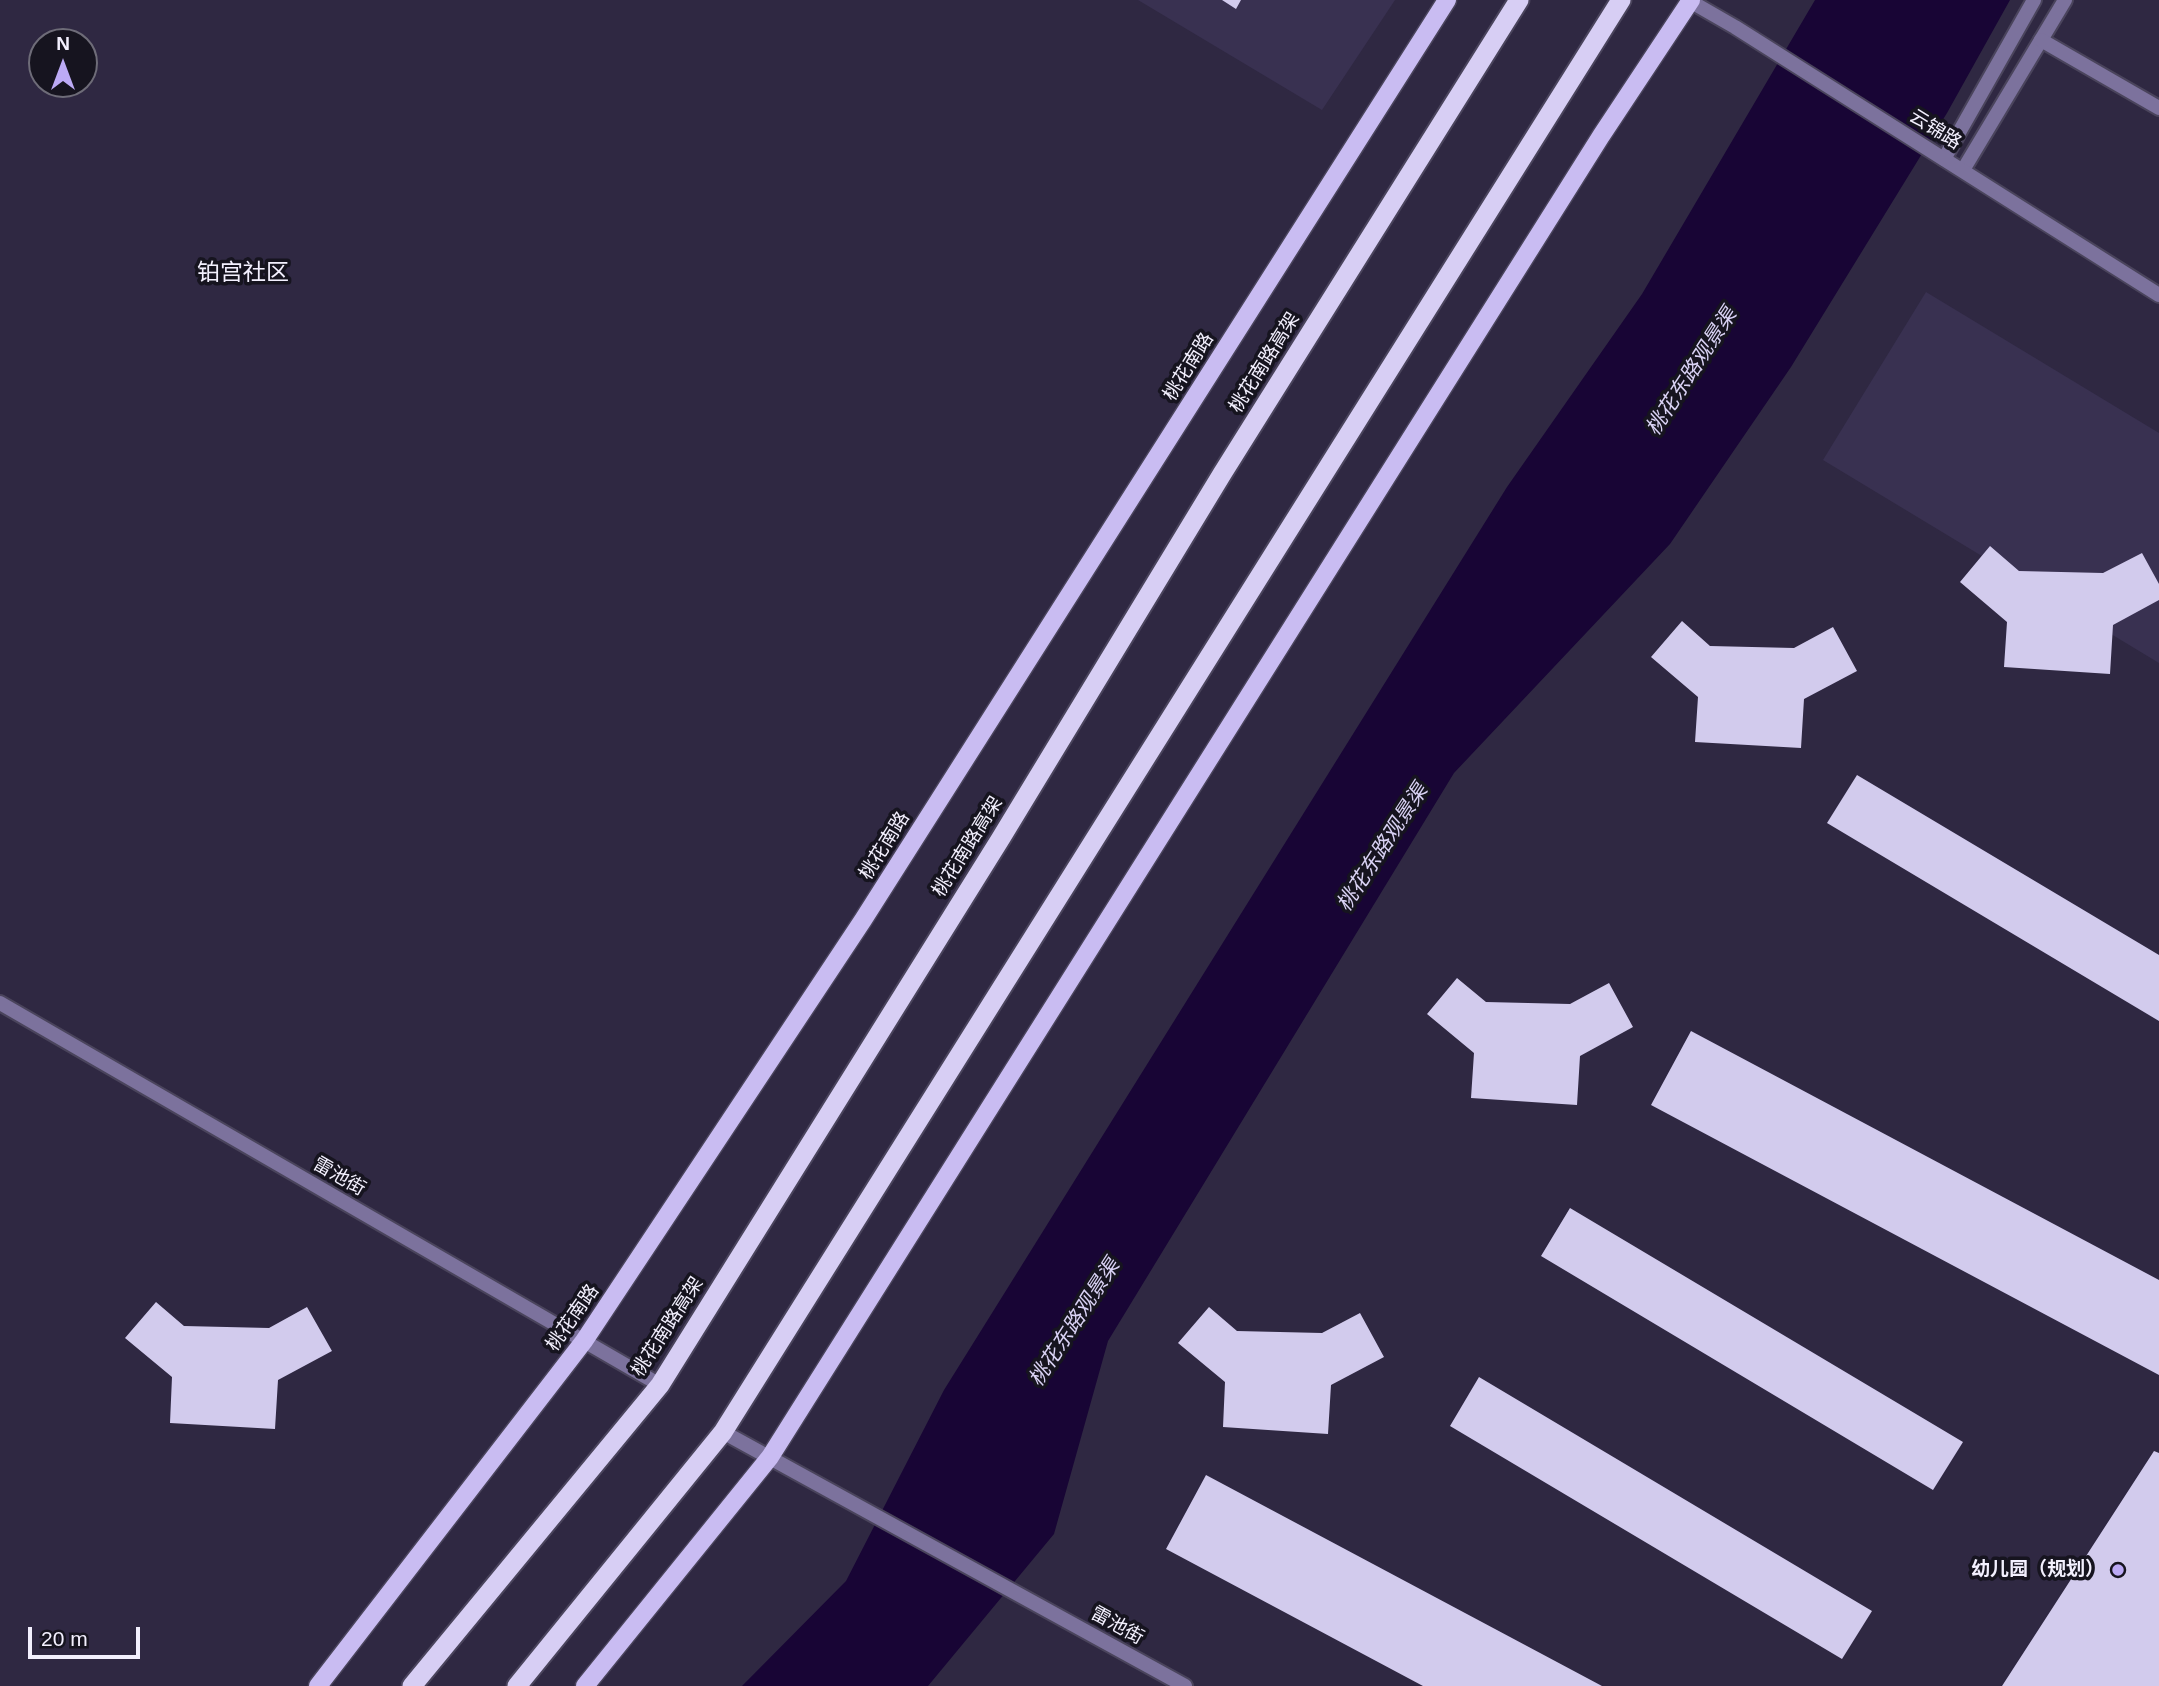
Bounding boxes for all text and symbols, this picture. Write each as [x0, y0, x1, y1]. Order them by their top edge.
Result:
north arrow [28, 28, 98, 98]
text: N [56, 33, 70, 54]
street label: 云锦路 [1905, 105, 1965, 155]
district label: 铂宫社区 [197, 260, 289, 288]
water label: 桃花东路观景渠 [1641, 303, 1743, 441]
street label: 桃花南路高架 [1225, 309, 1305, 417]
street label: 桃花南路 [1159, 329, 1219, 405]
water label: 桃花东路观景渠 [1332, 779, 1434, 917]
street label: 桃花南路高架 [928, 793, 1008, 901]
street label: 桃花南路 [855, 808, 915, 884]
street label: 雷池街 [309, 1153, 369, 1201]
water label: 桃花东路观景渠 [1024, 1254, 1126, 1392]
street label: 桃花南路高架 [627, 1273, 709, 1381]
street label: 桃花南路 [542, 1280, 604, 1356]
place label: 幼儿园（规划） [1971, 1559, 2104, 1581]
marker: 幼儿园（规划） [2110, 1562, 2126, 1578]
street label: 雷池街 [1087, 1602, 1147, 1650]
scale bar [32, 1612, 144, 1656]
text: 20 m [41, 1627, 88, 1650]

